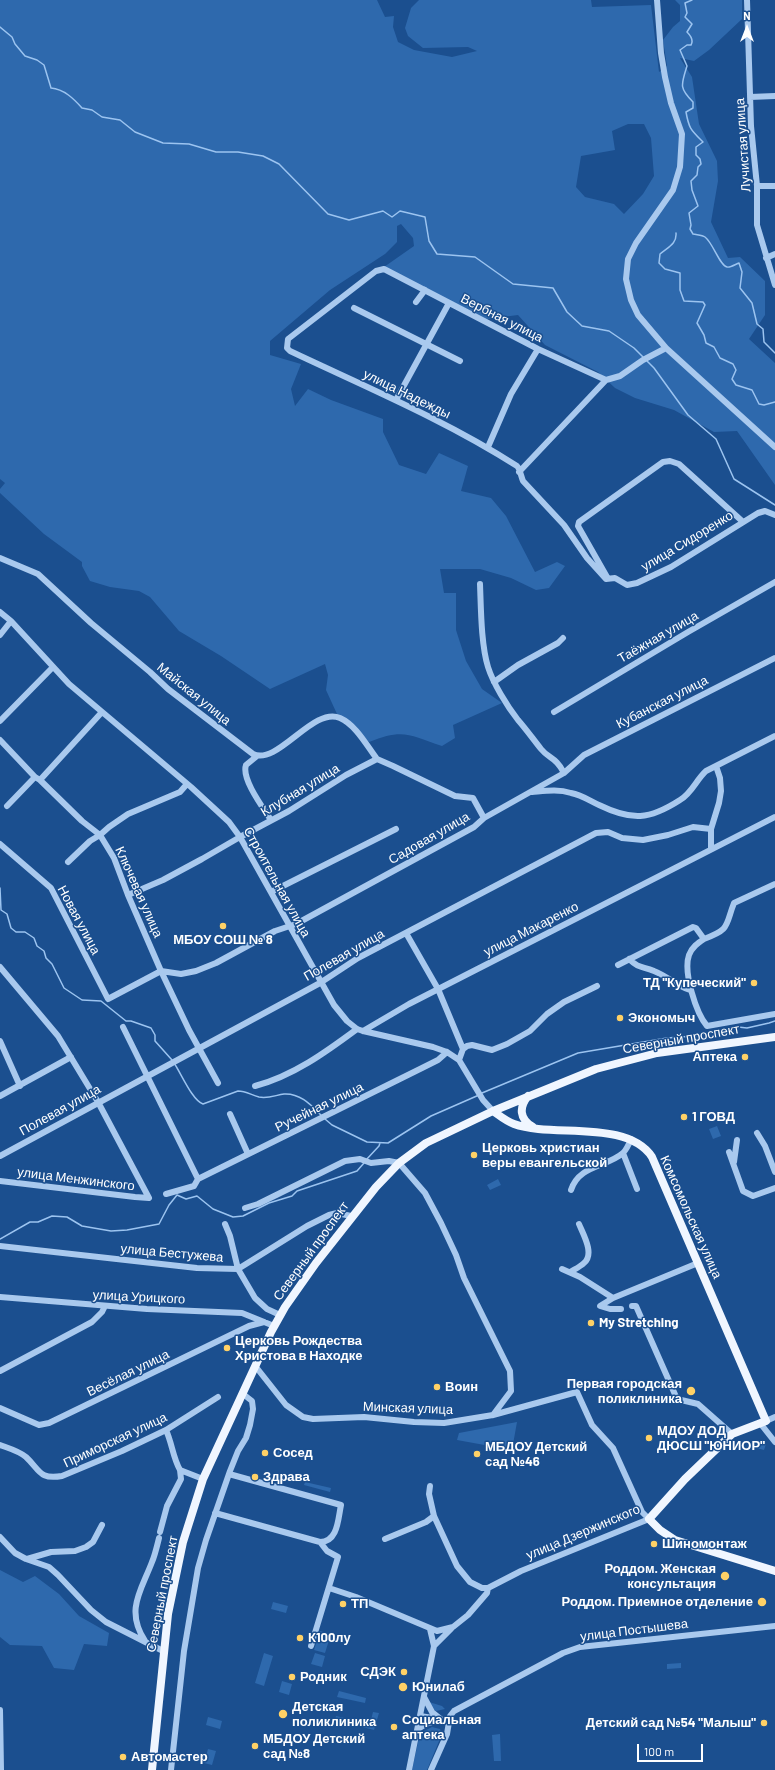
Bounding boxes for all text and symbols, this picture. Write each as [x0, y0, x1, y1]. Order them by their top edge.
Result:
north arrow [727, 8, 767, 48]
text: N [743, 9, 751, 22]
street label: Лучистая улица [732, 98, 754, 192]
street label: Вербная улица [458, 291, 546, 345]
street label: улица Надежды [361, 366, 453, 422]
street label: улица Сидоренко [638, 507, 736, 575]
street label: Таёжная улица [615, 608, 701, 666]
street label: Майская улица [154, 659, 234, 729]
street label: Кубанская улица [614, 672, 710, 732]
street label: Клубная улица [258, 760, 342, 820]
street label: Садовая улица [386, 809, 472, 867]
street label: Строительная улица [240, 824, 314, 940]
street label: Ключевая улица [112, 844, 166, 940]
street label: Новая улица [54, 883, 104, 957]
street label: улица Макаренко [481, 898, 581, 960]
marker: МБОУ СОШ № 8 [218, 921, 228, 931]
street label: Полевая улица [301, 926, 387, 984]
place label: МБОУ СОШ № 8 [173, 932, 273, 948]
place label: ТД "Купеческий" [643, 975, 746, 991]
marker: ТД "Купеческий" [749, 978, 759, 988]
place label: Экономыч [628, 1010, 695, 1026]
marker: Экономыч [615, 1013, 625, 1023]
street label: Северный проспект [621, 1021, 741, 1057]
place label: Аптека [692, 1049, 737, 1065]
marker: Аптека [740, 1052, 750, 1062]
street label: Ручейная улица [272, 1079, 366, 1135]
street label: Полевая улица [17, 1081, 103, 1139]
place label: 1 ГОВД [692, 1109, 735, 1125]
marker: 1 ГОВД [679, 1112, 689, 1122]
place label: Церковь христиан веры евангельской [482, 1140, 607, 1171]
marker: Церковь христиан веры евангельской [469, 1150, 479, 1160]
street label: Комсомольская улица [657, 1153, 725, 1281]
street label: улица Менжинского [16, 1164, 136, 1194]
street label: Северный проспект [270, 1199, 352, 1303]
street label: улица Бестужева [120, 1241, 224, 1265]
street label: улица Урицкого [92, 1287, 186, 1307]
place label: My Stretching [599, 1315, 678, 1331]
marker: My Stretching [586, 1318, 596, 1328]
place label: Церковь Рождества Христова в Находке [235, 1333, 362, 1364]
marker: Церковь Рождества Христова в Находке [222, 1343, 232, 1353]
street label: Весёлая улица [84, 1346, 172, 1400]
place label: Первая городская поликлиника [567, 1376, 682, 1407]
place label: Воин [445, 1379, 478, 1395]
marker: Воин [432, 1382, 442, 1392]
marker: Первая городская поликлиника [685, 1385, 697, 1397]
street label: Минская улица [363, 1399, 453, 1417]
street label: Приморская улица [61, 1409, 169, 1471]
place label: МДОУ ДОД ДЮСШ "ЮНИОР" [657, 1423, 765, 1454]
marker: МДОУ ДОД ДЮСШ "ЮНИОР" [644, 1433, 654, 1443]
place label: МБДОУ Детский сад №46 [485, 1439, 587, 1470]
place label: Сосед [273, 1445, 313, 1461]
marker: Сосед [260, 1448, 270, 1458]
marker: МБДОУ Детский сад №46 [472, 1449, 482, 1459]
place label: Здрава [263, 1469, 310, 1485]
marker: Здрава [250, 1472, 260, 1482]
street label: улица Дзержинского [524, 1501, 642, 1563]
street label: Северный проспект [143, 1534, 181, 1654]
place label: Шиномонтаж [662, 1536, 747, 1552]
marker: Шиномонтаж [649, 1539, 659, 1549]
place label: Роддом. Женская консультация [604, 1561, 716, 1592]
marker: Роддом. Женская консультация [719, 1570, 731, 1582]
place label: Роддом. Приемное отделение [562, 1594, 753, 1610]
place label: ТП [351, 1596, 368, 1612]
marker: Роддом. Приемное отделение [756, 1596, 768, 1608]
marker: ТП [338, 1599, 348, 1609]
street label: улица Постышева [579, 1616, 689, 1644]
place label: К100лу [308, 1630, 351, 1646]
marker: К100лу [295, 1633, 305, 1643]
place label: СДЭК [360, 1664, 396, 1680]
marker: СДЭК [399, 1667, 409, 1677]
place label: Родник [300, 1669, 347, 1685]
marker: Родник [287, 1672, 297, 1682]
place label: Юнилаб [412, 1679, 465, 1695]
marker: Юнилаб [397, 1681, 409, 1693]
place label: Детская поликлиника [292, 1699, 376, 1730]
marker: Детская поликлиника [277, 1708, 289, 1720]
place label: Социальная аптека [402, 1712, 481, 1743]
place label: Детский сад №54 "Малыш" [586, 1715, 756, 1731]
marker: Детский сад №54 "Малыш" [759, 1718, 769, 1728]
marker: Социальная аптека [389, 1722, 399, 1732]
place label: МБДОУ Детский сад №8 [263, 1731, 365, 1762]
scale bar [639, 1736, 705, 1762]
marker: МБДОУ Детский сад №8 [250, 1741, 260, 1751]
text: 100 m [644, 1744, 674, 1758]
place label: Автомастер [131, 1749, 208, 1765]
marker: Автомастер [118, 1752, 128, 1762]

